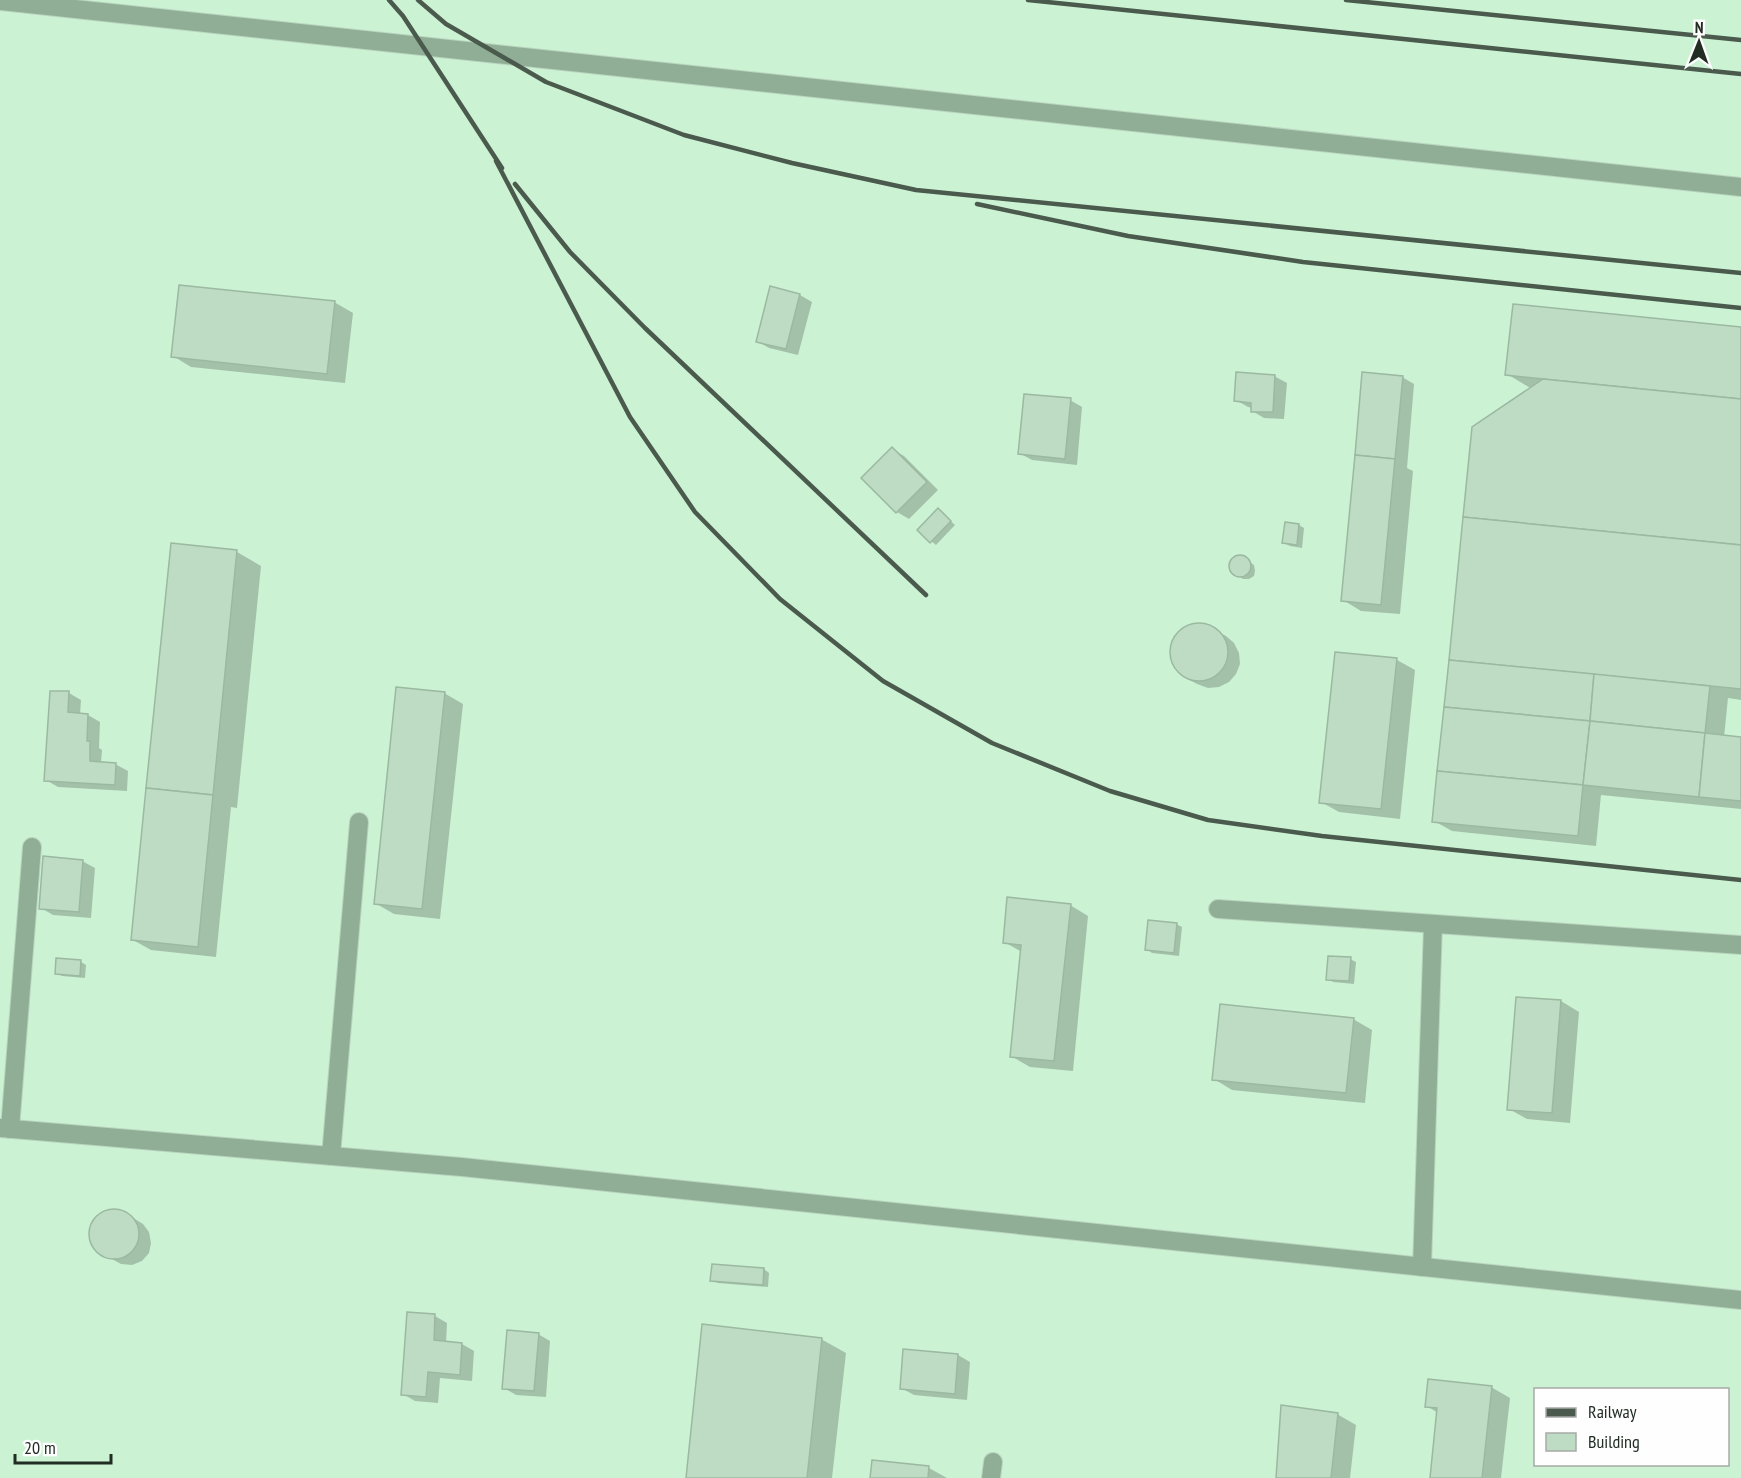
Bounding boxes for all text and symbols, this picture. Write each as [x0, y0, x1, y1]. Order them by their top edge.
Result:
north arrow [1669, 12, 1729, 72]
text: N [1695, 17, 1704, 37]
legend [1534, 1388, 1729, 1466]
text: Railway [1588, 1400, 1637, 1423]
scale bar [15, 1427, 111, 1465]
text: Building [1588, 1430, 1640, 1453]
text: 20 m [24, 1436, 56, 1459]

